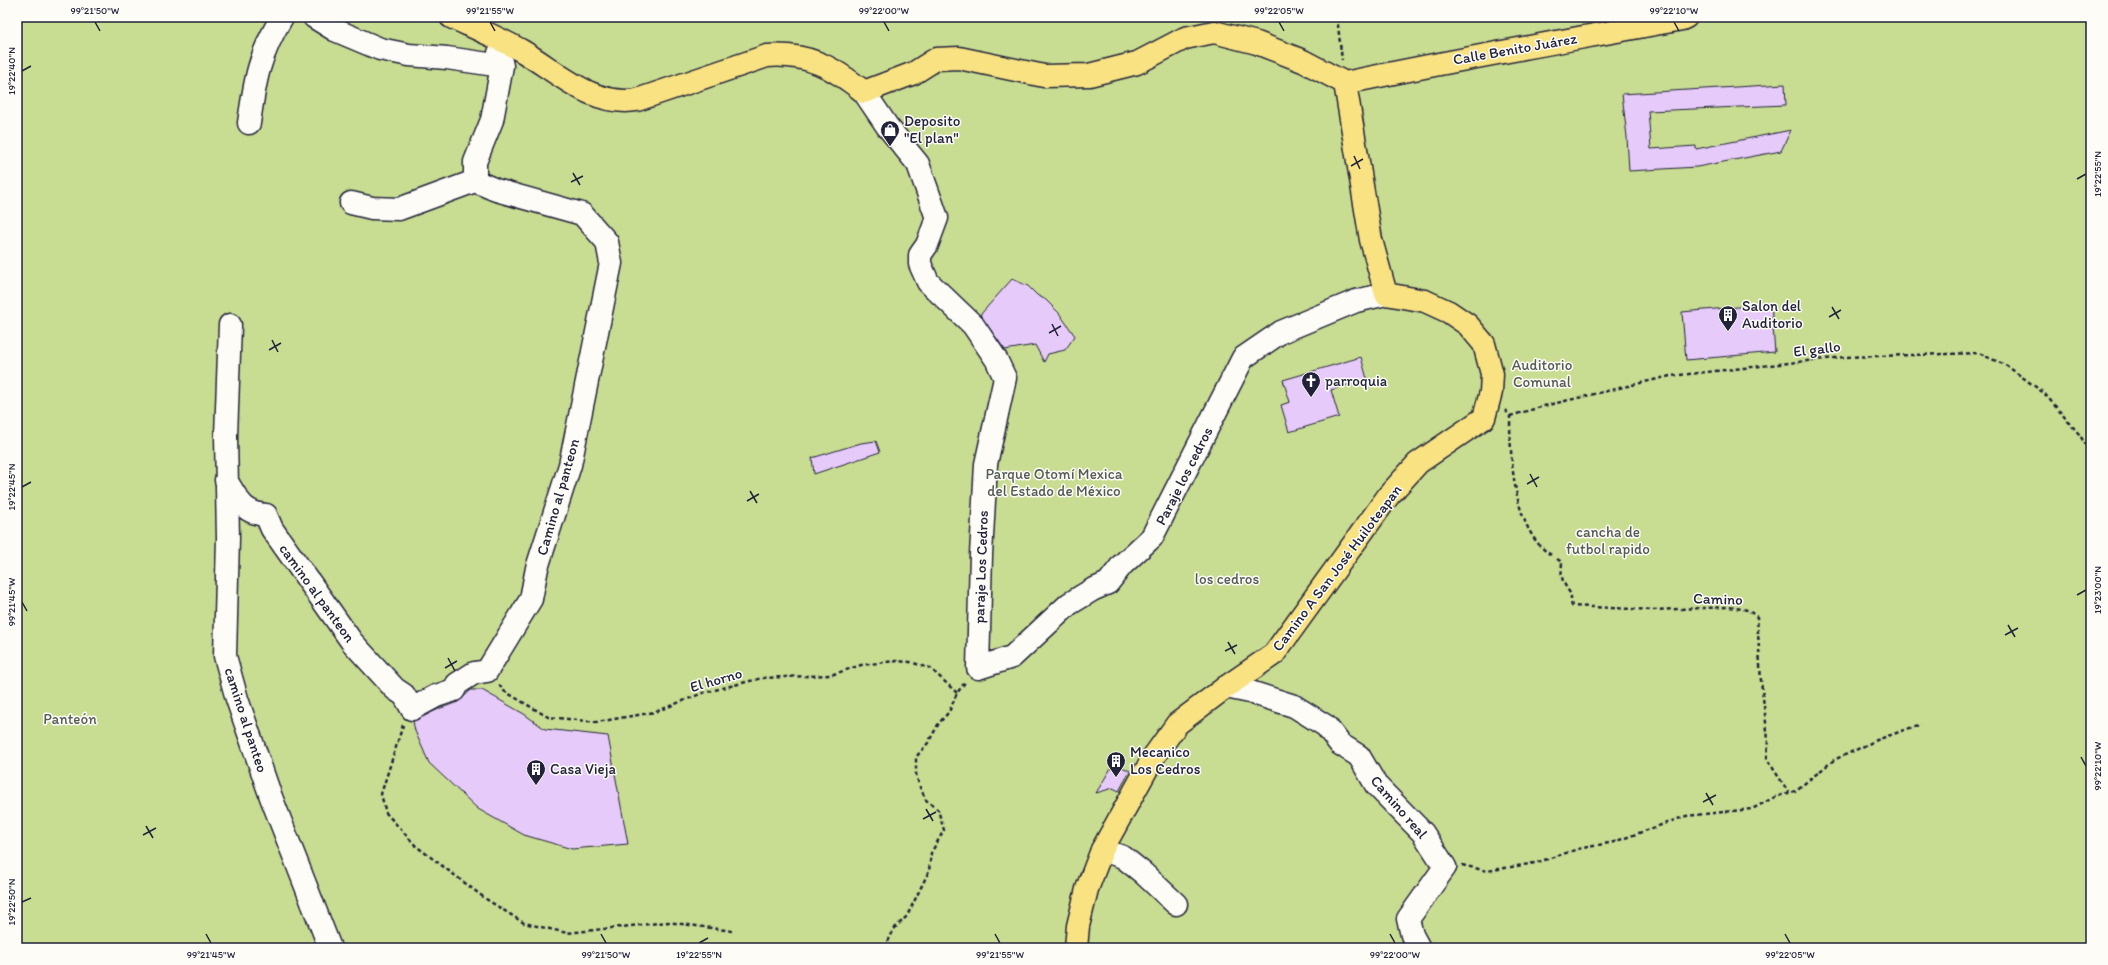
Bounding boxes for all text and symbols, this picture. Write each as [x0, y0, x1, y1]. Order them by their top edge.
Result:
text: 99°21'50"W [71, 4, 120, 17]
text: 99°21'55"W [466, 4, 514, 17]
text: 99°22'00"W [859, 4, 910, 17]
text: 99°22'05"W [1254, 4, 1304, 17]
text: 99°22'10"W [1650, 4, 1699, 17]
street label: Calle Benito Juárez [1452, 29, 1578, 69]
text: 19°22'40"N [5, 47, 18, 95]
place label: Deposito "El plan" [904, 112, 960, 147]
shop icon: Deposito "El plan" [879, 119, 901, 147]
text: 19°22'55"N [2091, 151, 2104, 197]
place label: Salon del Auditorio [1742, 297, 1803, 332]
building icon: Salon del Auditorio [1717, 304, 1739, 332]
street label: El gallo [1792, 337, 1842, 361]
park label: Auditorio Comunal [1512, 356, 1572, 391]
church icon: parroquia [1300, 370, 1322, 398]
place label: parroquia [1325, 372, 1388, 390]
street label: Paraje los cedros [1151, 424, 1217, 528]
street label: Camino al panteon [533, 436, 583, 557]
text: 19°22'45"N [5, 463, 18, 510]
park label: Parque Otomí Mexica del Estado de México [986, 465, 1123, 500]
street label: Camino A San José Huiloteapan [1268, 481, 1406, 655]
street label: paraje Los Cedros [970, 510, 992, 624]
park label: cancha de futbol rapido [1566, 523, 1650, 558]
street label: camino al panteon [275, 540, 359, 646]
text: 19°23'00"N [2091, 566, 2104, 614]
park label: los cedros [1195, 570, 1259, 588]
text: 99°21'45"W [5, 577, 18, 626]
street label: Camino [1693, 589, 1743, 609]
street label: El horno [688, 664, 744, 696]
street label: camino al panteo [221, 665, 271, 775]
park label: Panteón [43, 710, 97, 728]
text: 99°22'10"W [2091, 741, 2104, 790]
place label: Mecanico Los Cedros [1130, 743, 1201, 778]
building icon: Mecanico Los Cedros [1105, 750, 1127, 778]
building icon: Casa Vieja [525, 758, 547, 786]
place label: Casa Vieja [550, 760, 616, 778]
street label: Camino real [1367, 772, 1432, 843]
text: 19°22'50"N [5, 878, 18, 926]
text: 99°21'45"W [187, 948, 236, 961]
text: 99°21'50"W [582, 948, 631, 961]
text: 19°22'55"N [676, 948, 722, 961]
text: 99°21'55"W [976, 948, 1024, 961]
text: 99°22'00"W [1370, 948, 1421, 961]
text: 99°22'05"W [1765, 948, 1815, 961]

